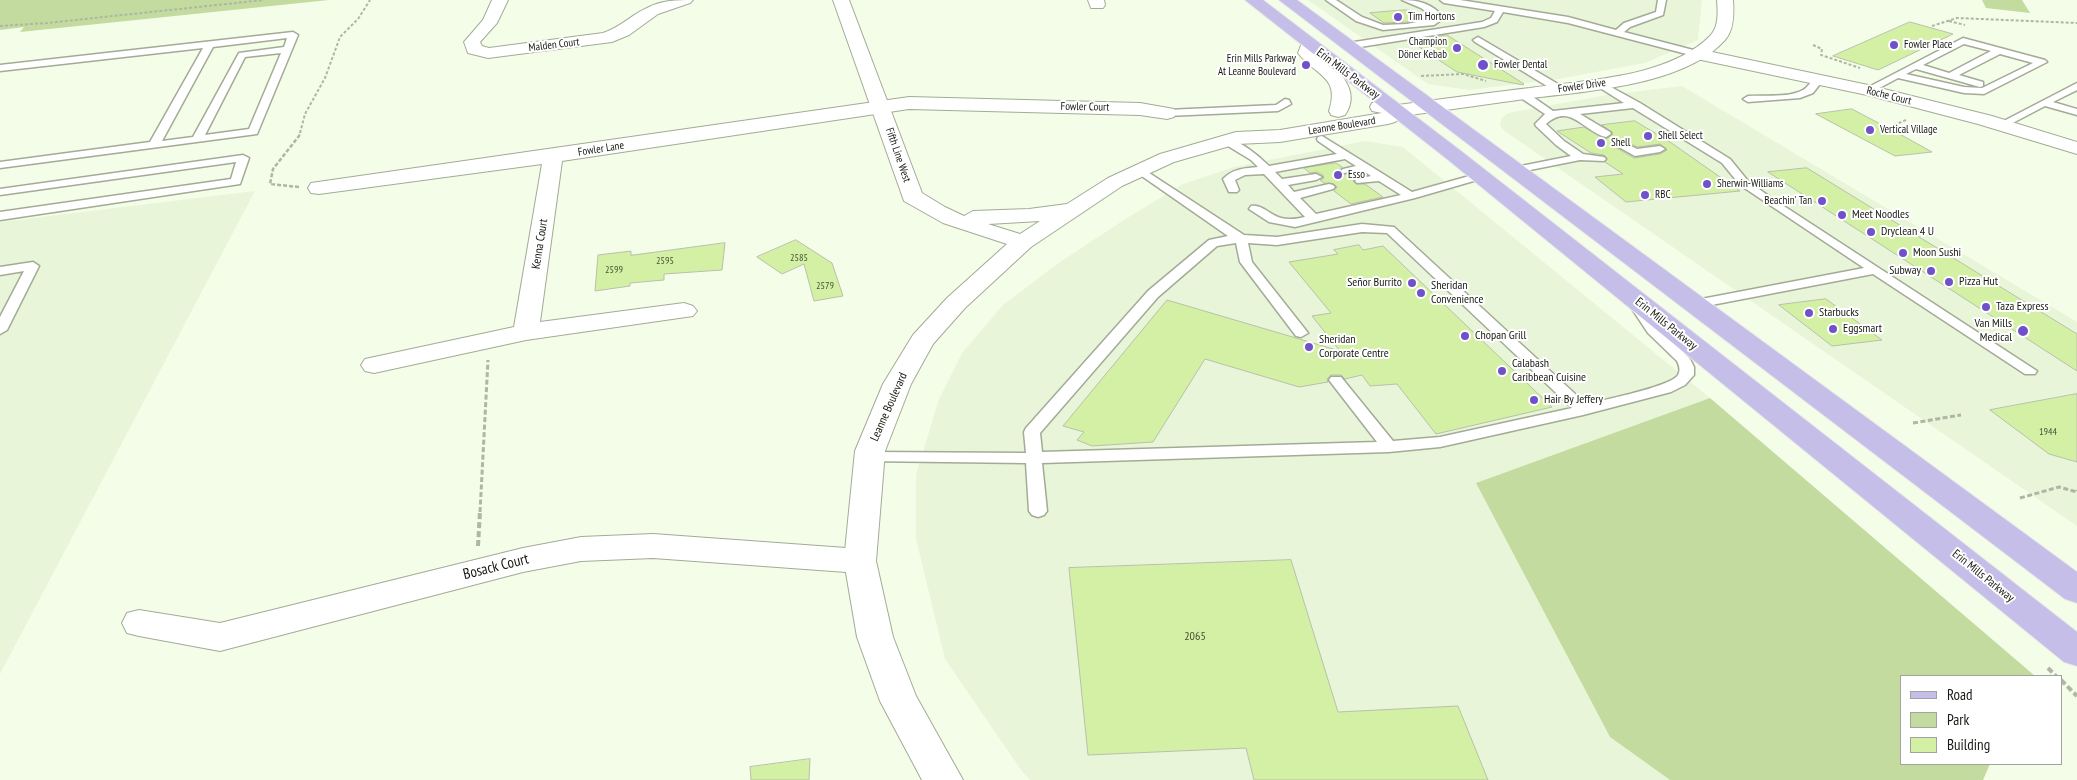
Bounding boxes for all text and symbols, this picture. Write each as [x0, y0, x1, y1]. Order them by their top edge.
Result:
place label: Tim Hortons [1408, 10, 1455, 24]
marker: Tim Hortons [1392, 11, 1404, 23]
street label: Malden Court [528, 35, 580, 55]
place label: Champion Döner Kebab [1398, 35, 1447, 61]
place label: Fowler Place [1904, 38, 1952, 52]
marker: Fowler Place [1888, 39, 1900, 51]
marker: Champion Döner Kebab [1451, 42, 1463, 54]
street label: Erin Mills Parkway [1314, 46, 1382, 102]
place label: Erin Mills Parkway At Leanne Boulevard [1218, 52, 1296, 78]
marker: Fowler Dental [1476, 58, 1490, 72]
place label: Fowler Dental [1494, 58, 1547, 72]
marker: Erin Mills Parkway At Leanne Boulevard [1300, 59, 1312, 71]
street label: Fowler Drive [1557, 76, 1607, 96]
street label: Roche Court [1865, 84, 1913, 108]
street label: Fowler Court [1061, 100, 1109, 114]
street label: Leanne Boulevard [1308, 114, 1376, 138]
place label: Vertical Village [1880, 123, 1937, 137]
marker: Vertical Village [1864, 124, 1876, 136]
street label: Fifth Line West [883, 126, 913, 184]
place label: Shell Select [1658, 129, 1703, 143]
marker: Shell Select [1642, 130, 1654, 142]
place label: Shell [1611, 136, 1630, 150]
marker: Shell [1595, 137, 1607, 149]
street label: Fowler Lane [577, 139, 625, 159]
place label: Esso [1348, 168, 1365, 182]
marker: Esso [1332, 169, 1344, 181]
place label: Sherwin-Williams [1717, 177, 1784, 191]
marker: Sherwin-Williams [1701, 178, 1713, 190]
place label: RBC [1655, 188, 1670, 202]
marker: RBC [1639, 189, 1651, 201]
place label: Beachin' Tan [1764, 194, 1812, 208]
marker: Beachin' Tan [1816, 195, 1828, 207]
place label: Meet Noodles [1852, 208, 1909, 222]
marker: Meet Noodles [1836, 209, 1848, 221]
street label: Kenna Court [529, 218, 551, 270]
place label: Dryclean 4 U [1881, 225, 1934, 239]
marker: Dryclean 4 U [1865, 226, 1877, 238]
place label: Moon Sushi [1913, 246, 1961, 260]
marker: Moon Sushi [1897, 247, 1909, 259]
house number: 2585 [790, 252, 808, 264]
house number: 2595 [656, 255, 674, 267]
house number: 2599 [605, 264, 623, 276]
place label: Subway [1889, 264, 1921, 278]
marker: Subway [1925, 265, 1937, 277]
place label: Pizza Hut [1959, 275, 1998, 289]
place label: Señor Burrito [1347, 276, 1402, 290]
marker: Pizza Hut [1943, 276, 1955, 288]
marker: Señor Burrito [1406, 277, 1418, 289]
place label: Sheridan Convenience [1431, 279, 1483, 307]
house number: 2579 [816, 280, 834, 292]
marker: Sheridan Convenience [1415, 287, 1427, 299]
street label: Erin Mills Parkway [1632, 295, 1700, 353]
place label: Taza Express [1996, 300, 2048, 314]
marker: Taza Express [1980, 301, 1992, 313]
place label: Starbucks [1819, 306, 1859, 320]
marker: Starbucks [1803, 307, 1815, 319]
place label: Van Mills Medical [1974, 317, 2012, 345]
place label: Eggsmart [1843, 322, 1882, 336]
marker: Eggsmart [1827, 323, 1839, 335]
marker: Van Mills Medical [2016, 324, 2030, 338]
place label: Chopan Grill [1475, 329, 1526, 343]
marker: Chopan Grill [1459, 330, 1471, 342]
place label: Sheridan Corporate Centre [1319, 333, 1389, 361]
marker: Sheridan Corporate Centre [1303, 341, 1315, 353]
place label: Calabash Caribbean Cuisine [1512, 357, 1586, 385]
marker: Calabash Caribbean Cuisine [1496, 365, 1508, 377]
street label: Leanne Boulevard [867, 370, 911, 444]
place label: Hair By Jeffery [1544, 393, 1603, 407]
marker: Hair By Jeffery [1528, 394, 1540, 406]
house number: 1944 [2039, 426, 2057, 438]
street label: Erin Mills Parkway [1949, 547, 2017, 605]
street label: Bosack Court [461, 550, 531, 584]
house number: 2065 [1184, 630, 1206, 644]
legend [1900, 675, 2062, 765]
text: Road [1947, 685, 1973, 704]
text: Park [1947, 710, 1969, 729]
text: Building [1947, 735, 1990, 754]

